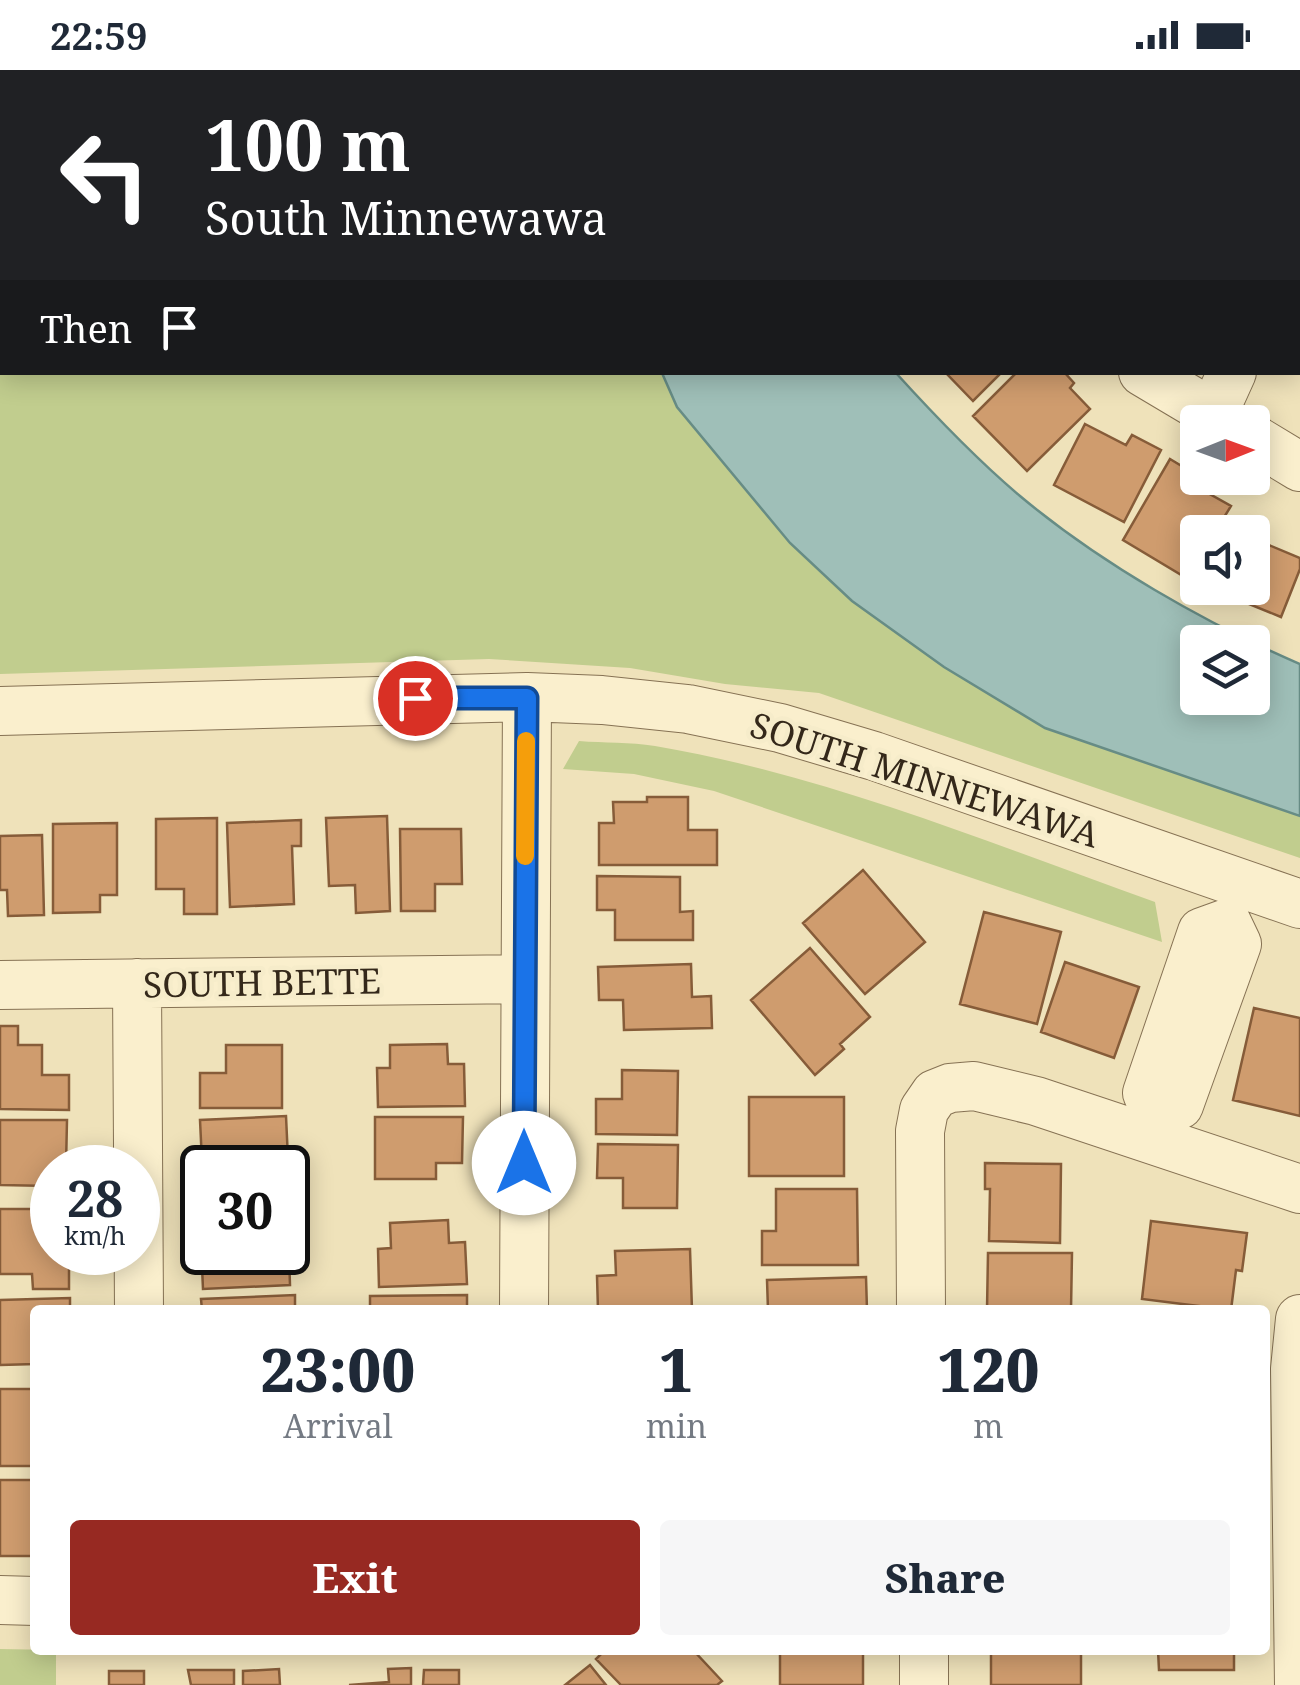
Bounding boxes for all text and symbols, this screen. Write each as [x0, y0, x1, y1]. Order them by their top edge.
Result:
text: 22:59 [50, 9, 147, 61]
text: 100 m [205, 96, 411, 192]
icon: left [40, 110, 170, 240]
text: South Minnewawa [205, 187, 607, 248]
icon: arrive [152, 300, 207, 355]
text: Then [40, 302, 132, 354]
north arrow [1180, 405, 1270, 495]
map controls [1180, 405, 1270, 715]
button: sound [1180, 515, 1270, 605]
button: layers [1180, 625, 1270, 715]
pin [373, 656, 458, 741]
icon: arrive [388, 671, 443, 726]
street label: SOUTH MINNEWAWA [745, 700, 1106, 858]
street label: SOUTH BETTE [143, 956, 381, 1008]
position arrow [472, 1111, 576, 1215]
speed limit sign: 30 [180, 1145, 310, 1275]
text: 28 [67, 1164, 123, 1232]
text: km/h [64, 1218, 126, 1252]
text: 23:00 [261, 1328, 415, 1410]
text: 1 [659, 1328, 693, 1410]
text: 120 [937, 1328, 1039, 1410]
text: Arrival [283, 1404, 393, 1447]
text: min [646, 1404, 707, 1447]
text: m [973, 1404, 1004, 1447]
button: Exit [70, 1520, 640, 1635]
button: Share [660, 1520, 1230, 1635]

